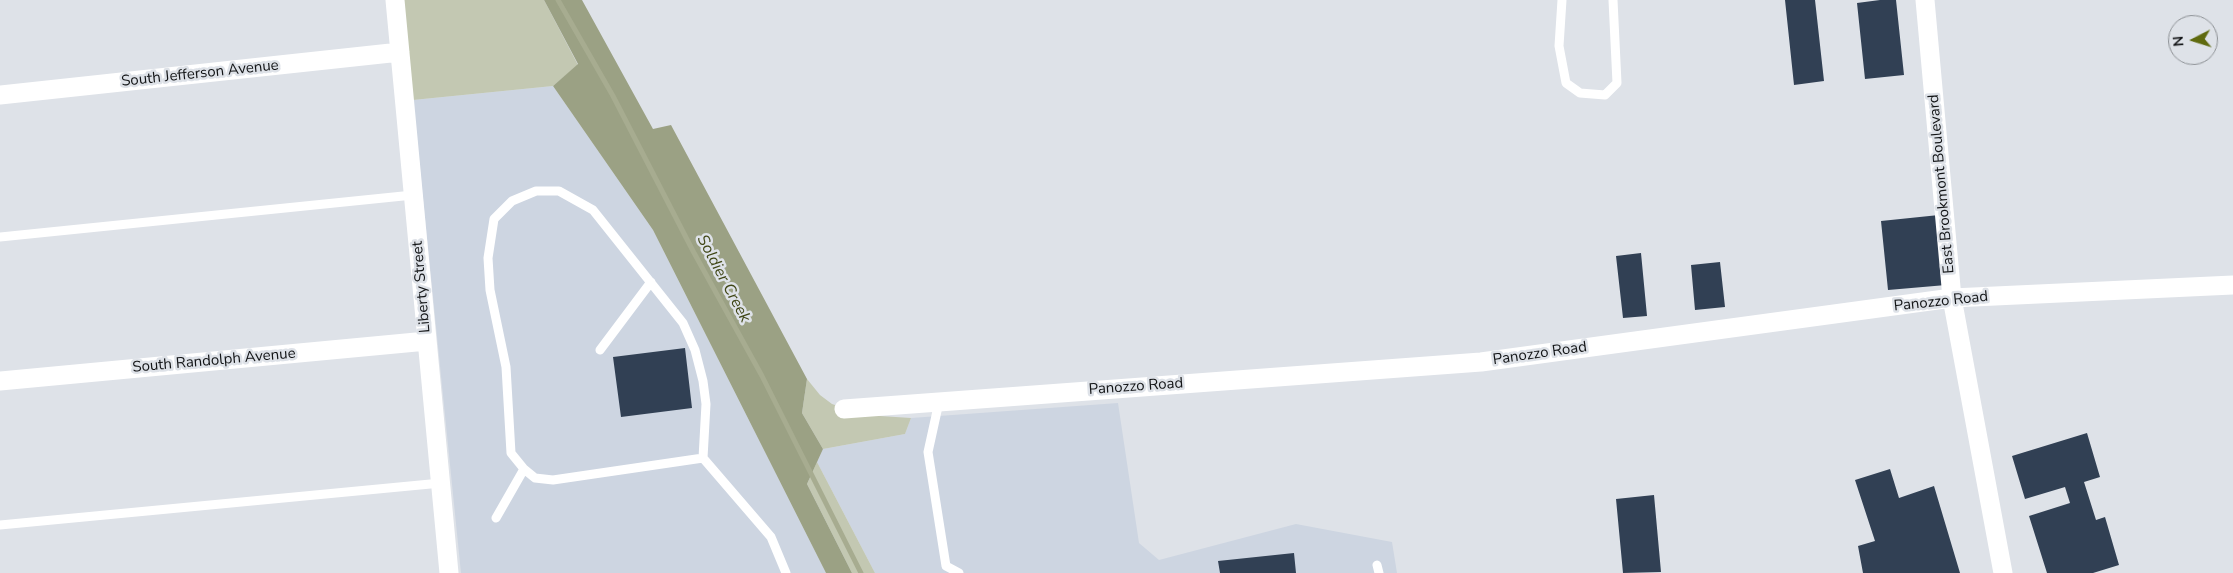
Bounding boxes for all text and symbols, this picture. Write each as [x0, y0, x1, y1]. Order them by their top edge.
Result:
north arrow [2168, 15, 2218, 65]
text: N [2169, 35, 2188, 47]
street label: South Jefferson Avenue [120, 57, 280, 91]
street label: East Brookmont Boulevard [1925, 94, 1959, 274]
water label: Soldier Creek [692, 232, 754, 326]
street label: Liberty Street [409, 240, 435, 334]
street label: Panozzo Road [1893, 288, 1989, 316]
street label: Panozzo Road [1492, 338, 1588, 370]
street label: South Randolph Avenue [132, 345, 296, 377]
street label: Panozzo Road [1088, 375, 1184, 399]

